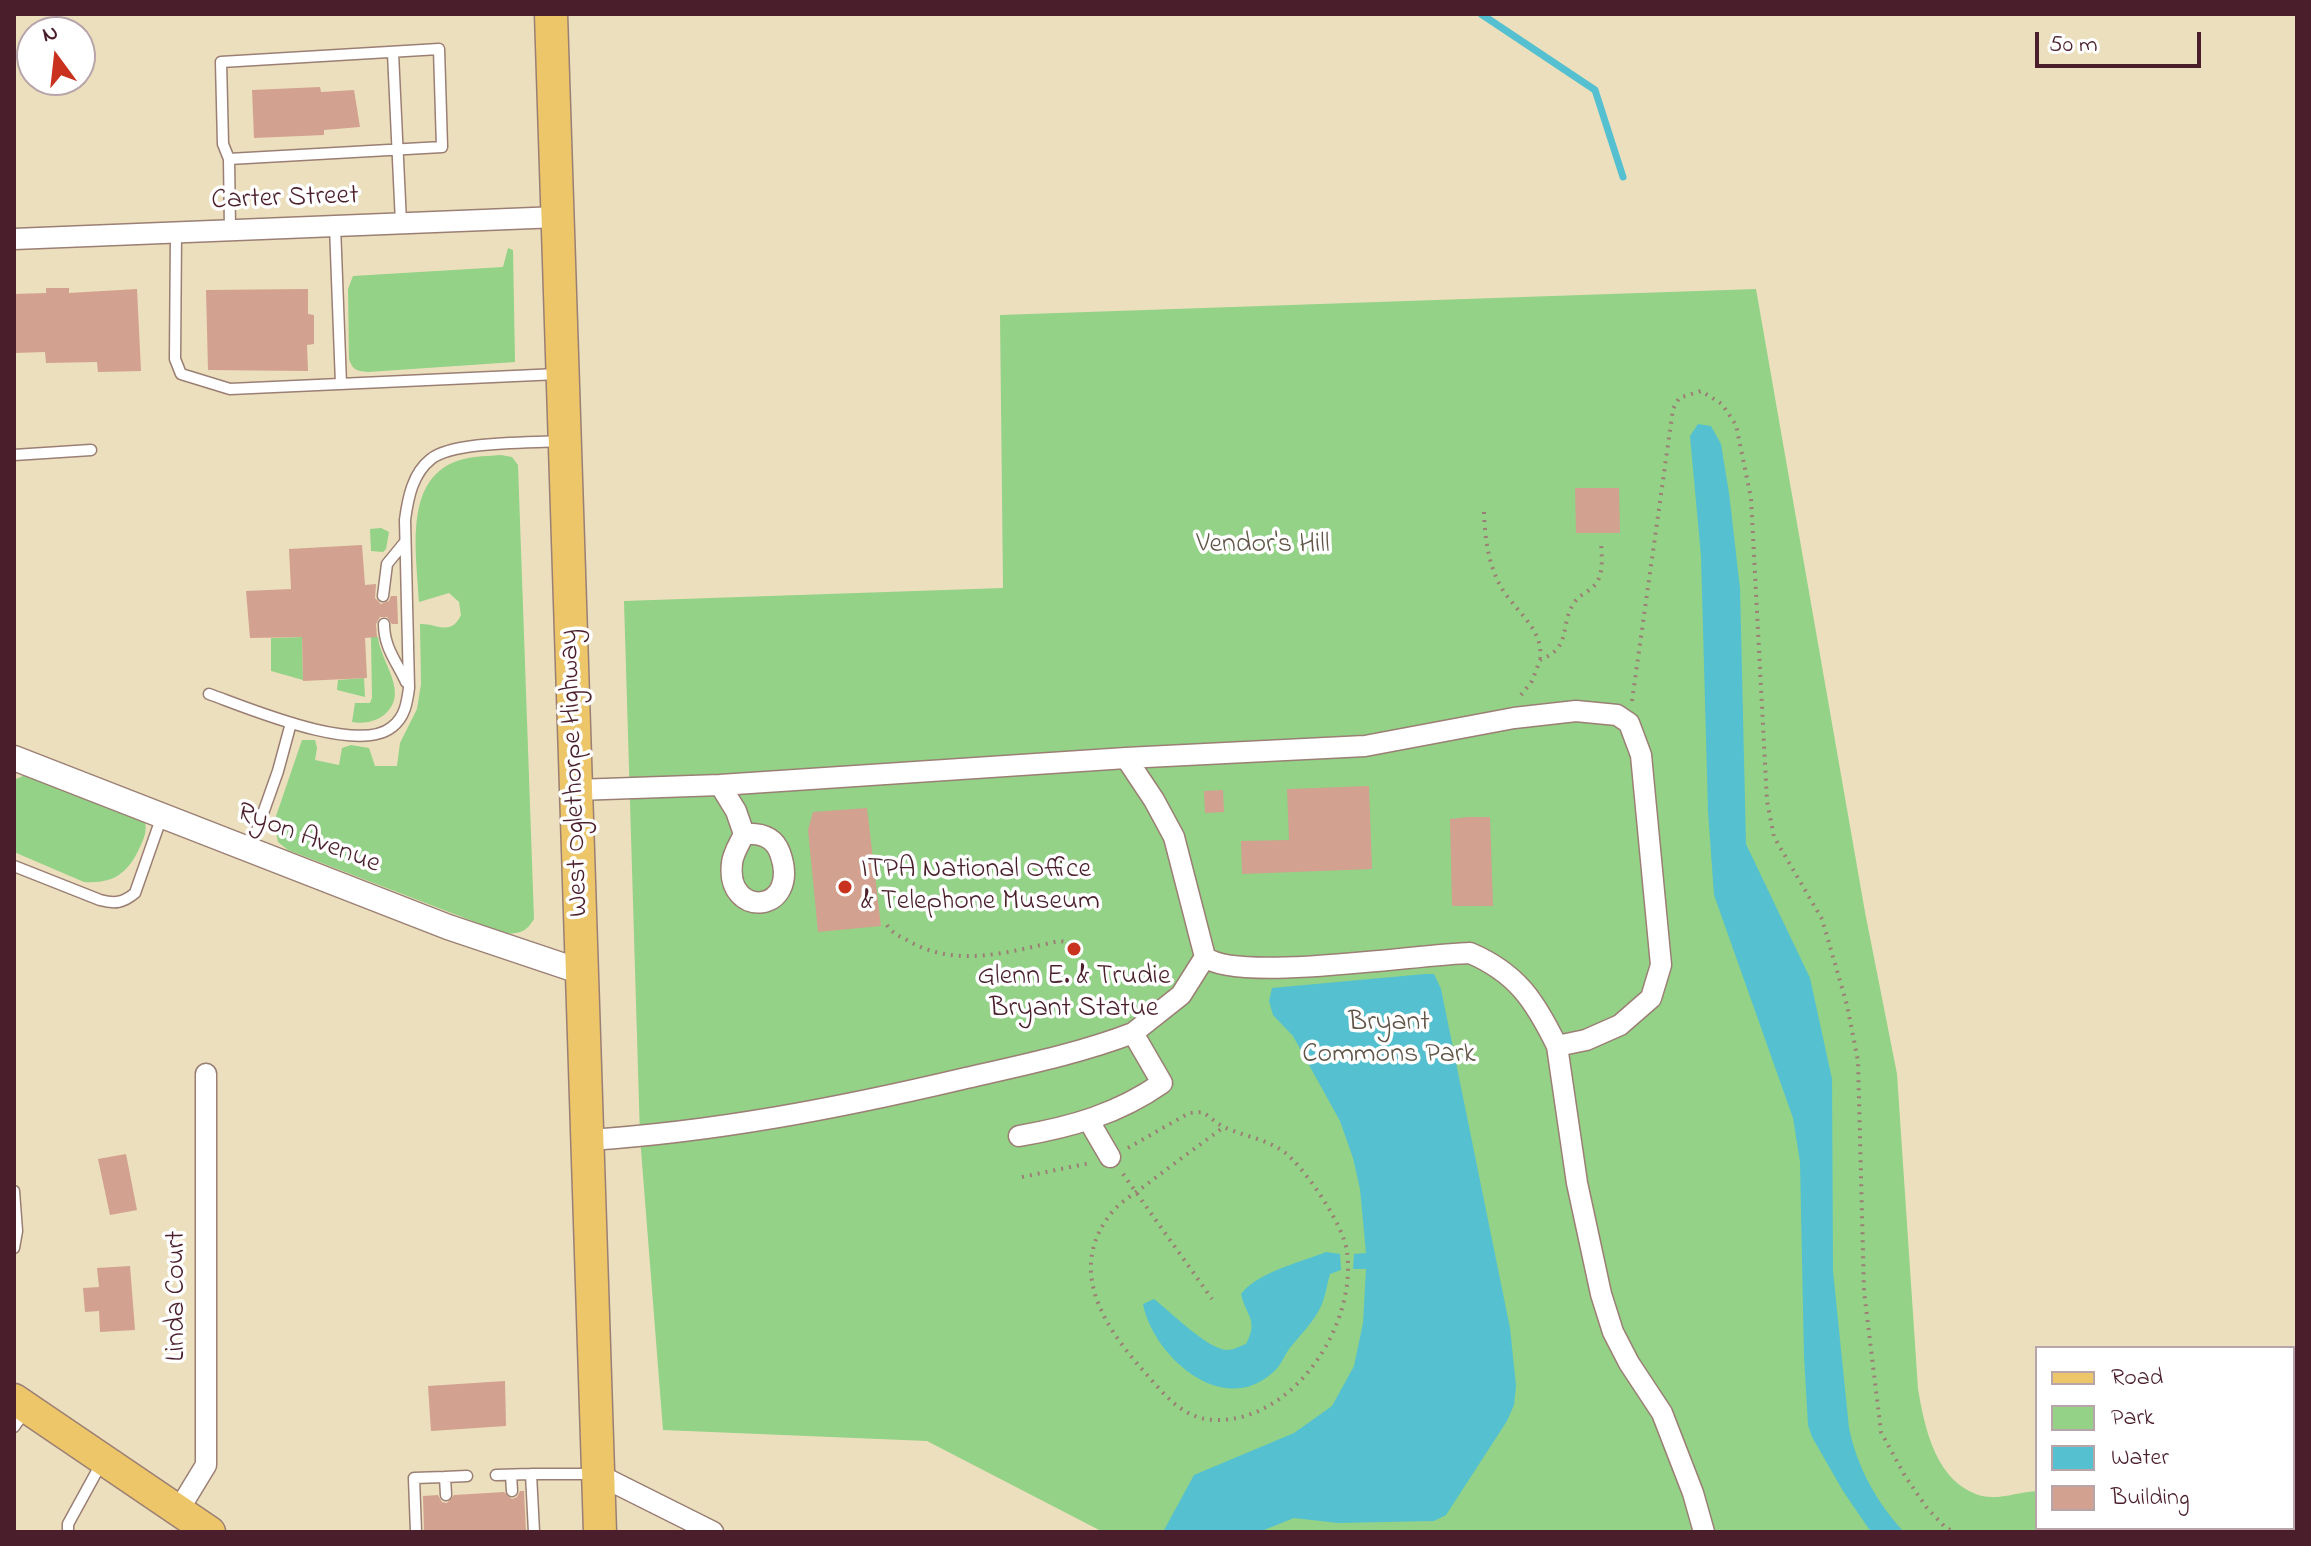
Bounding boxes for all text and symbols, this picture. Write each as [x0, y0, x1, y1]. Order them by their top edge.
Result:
north arrow [16, 16, 96, 96]
scale bar [2039, 16, 2205, 66]
text: N [39, 17, 62, 52]
text: 50 m [2049, 28, 2098, 63]
street label: Carter Street [211, 181, 359, 219]
park label: Vendor's Hill [1196, 529, 1330, 563]
street label: West Oglethorpe Highway [554, 629, 598, 917]
street label: Ryon Avenue [232, 797, 384, 883]
place label: ITPA National Office & Telephone Museum [861, 854, 1100, 920]
marker: ITPA National Office & Telephone Museum [836, 878, 854, 896]
marker: Glenn E. & Trudie Bryant Statue [1065, 940, 1083, 958]
place label: Glenn E. & Trudie Bryant Statue [978, 961, 1170, 1027]
park label: Bryant Commons Park [1302, 1007, 1476, 1073]
street label: Linda Court [161, 1230, 195, 1362]
legend [2035, 1346, 2295, 1530]
text: Road [2111, 1361, 2163, 1396]
text: Park [2111, 1401, 2154, 1436]
text: Water [2111, 1441, 2169, 1476]
text: Building [2111, 1481, 2190, 1516]

